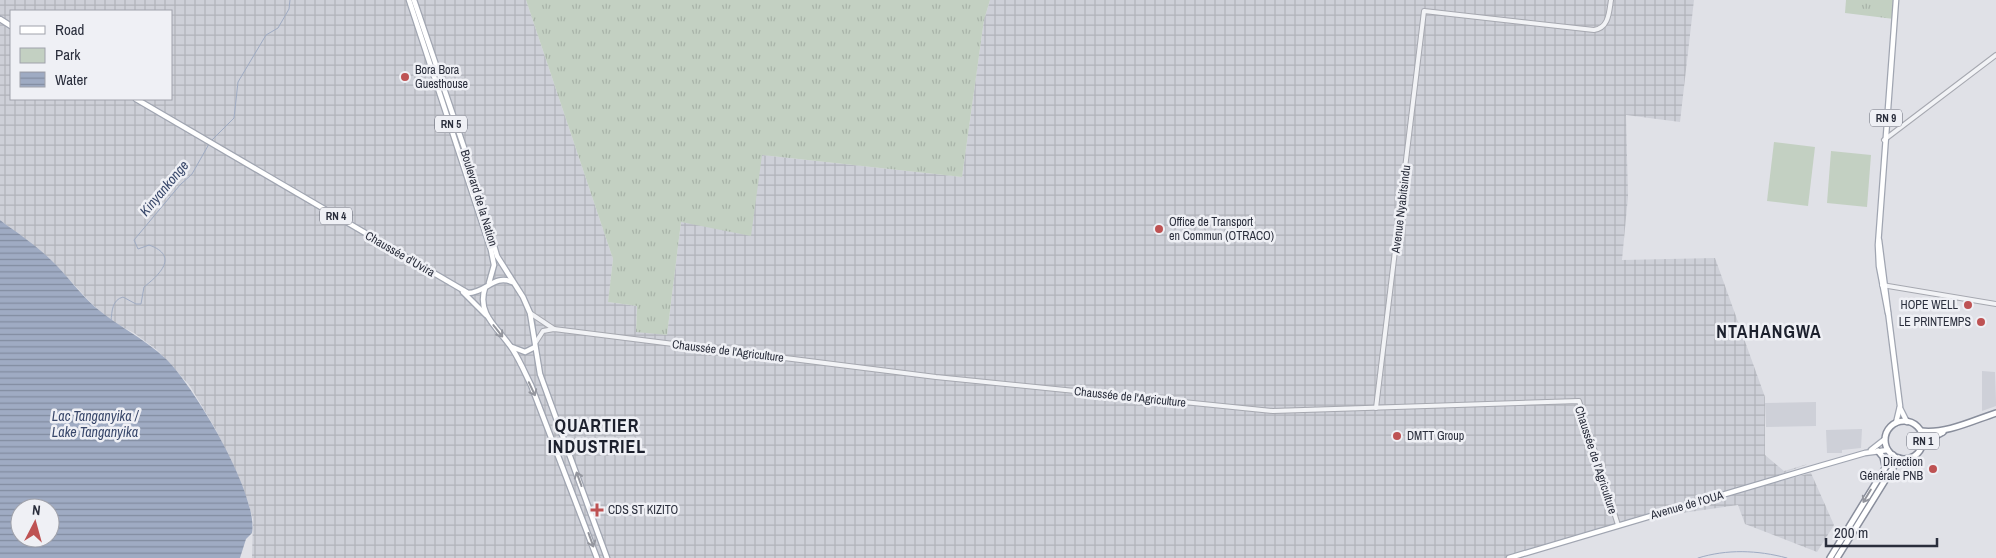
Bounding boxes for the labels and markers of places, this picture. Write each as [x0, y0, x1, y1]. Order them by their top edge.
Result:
place label: Bora Bora Guesthouse [415, 62, 468, 92]
marker: Bora Bora Guesthouse [399, 71, 411, 83]
place label: Office de Transport en Commun (OTRACO) [1169, 214, 1274, 244]
marker: Office de Transport en Commun (OTRACO) [1153, 223, 1165, 235]
place label: HOPE WELL [1901, 297, 1959, 313]
marker: HOPE WELL [1962, 299, 1974, 311]
place label: LE PRINTEMPS [1899, 314, 1971, 330]
marker: LE PRINTEMPS [1975, 316, 1987, 328]
place label: DMTT Group [1407, 428, 1464, 444]
marker: DMTT Group [1391, 430, 1403, 442]
place label: Direction Générale PNB [1860, 454, 1923, 484]
marker: Direction Générale PNB [1927, 463, 1939, 475]
place label: CDS ST KIZITO [608, 502, 679, 518]
marker: CDS ST KIZITO [590, 503, 604, 517]

